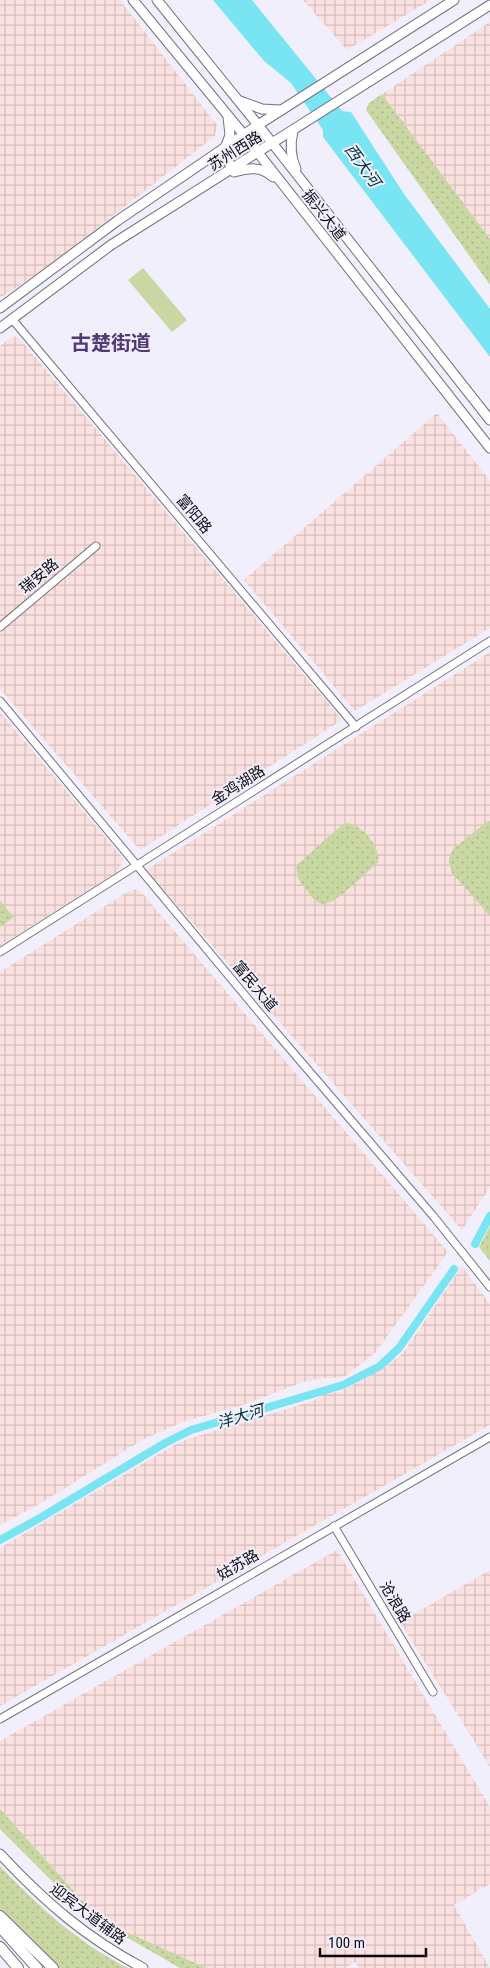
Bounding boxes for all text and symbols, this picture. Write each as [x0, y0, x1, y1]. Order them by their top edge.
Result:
street label: 苏州西路 [205, 127, 265, 175]
water label: 西大河 [341, 140, 386, 193]
street label: 振兴大道 [298, 186, 350, 244]
district label: 古楚街道 [71, 331, 151, 355]
street label: 富阳路 [173, 491, 215, 537]
street label: 瑞安路 [16, 555, 62, 597]
street label: 金鸡湖路 [208, 761, 268, 809]
street label: 富民大道 [229, 957, 281, 1015]
water label: 洋大河 [214, 1400, 269, 1433]
street label: 姑苏路 [214, 1546, 262, 1584]
street label: 沧浪路 [376, 1578, 414, 1626]
street label: 迎宾大道辅路 [47, 1880, 129, 1948]
scale bar [320, 1926, 426, 1958]
text: 100 m [328, 1934, 365, 1952]

